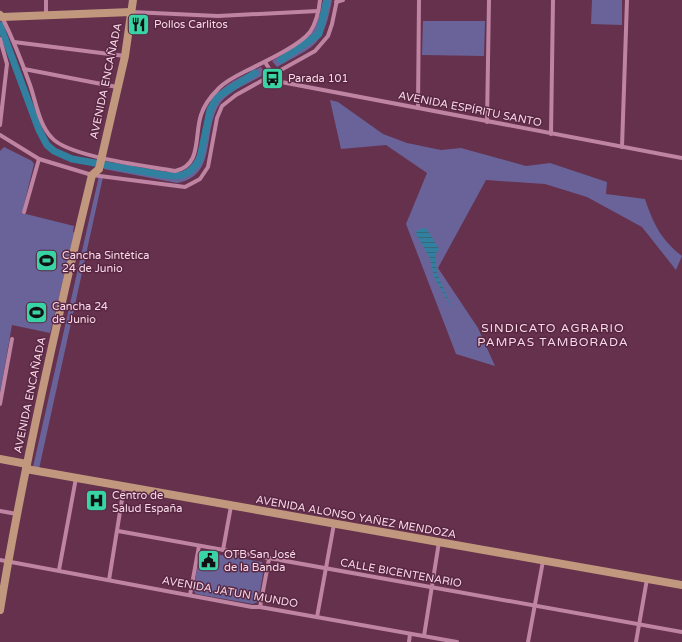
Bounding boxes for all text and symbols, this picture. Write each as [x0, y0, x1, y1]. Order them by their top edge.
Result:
restaurant icon: Pollos Carlitos [126, 11, 152, 37]
place label: Pollos Carlitos [154, 18, 228, 31]
street label: AVENIDA ENCAÑADA [87, 22, 125, 140]
bus stop icon: Parada 101 [259, 65, 285, 91]
place label: Parada 101 [288, 72, 348, 85]
street label: AVENIDA ESPÍRITU SANTO [397, 88, 543, 129]
sports icon: Cancha Sintética 24 de Junio [33, 248, 59, 274]
place label: Cancha Sintética 24 de Junio [62, 249, 149, 275]
sports icon: Cancha 24 de Junio [24, 299, 50, 325]
place label: Cancha 24 de Junio [52, 300, 108, 326]
district label: SINDICATO AGRARIO PAMPAS TAMBORADA [477, 321, 629, 349]
street label: AVENIDA ENCAÑADA [11, 336, 49, 454]
hospital icon: Centro de Salud España [84, 488, 110, 514]
place label: Centro de Salud España [112, 489, 182, 515]
street label: AVENIDA ALONSO YAÑEZ MENDOZA [255, 493, 457, 541]
public building icon: OTB San José de la Banda [195, 547, 221, 573]
place label: OTB San José de la Banda [224, 548, 296, 574]
street label: CALLE BICENTENARIO [339, 556, 463, 590]
street label: AVENIDA JATUN MUNDO [161, 574, 299, 610]

